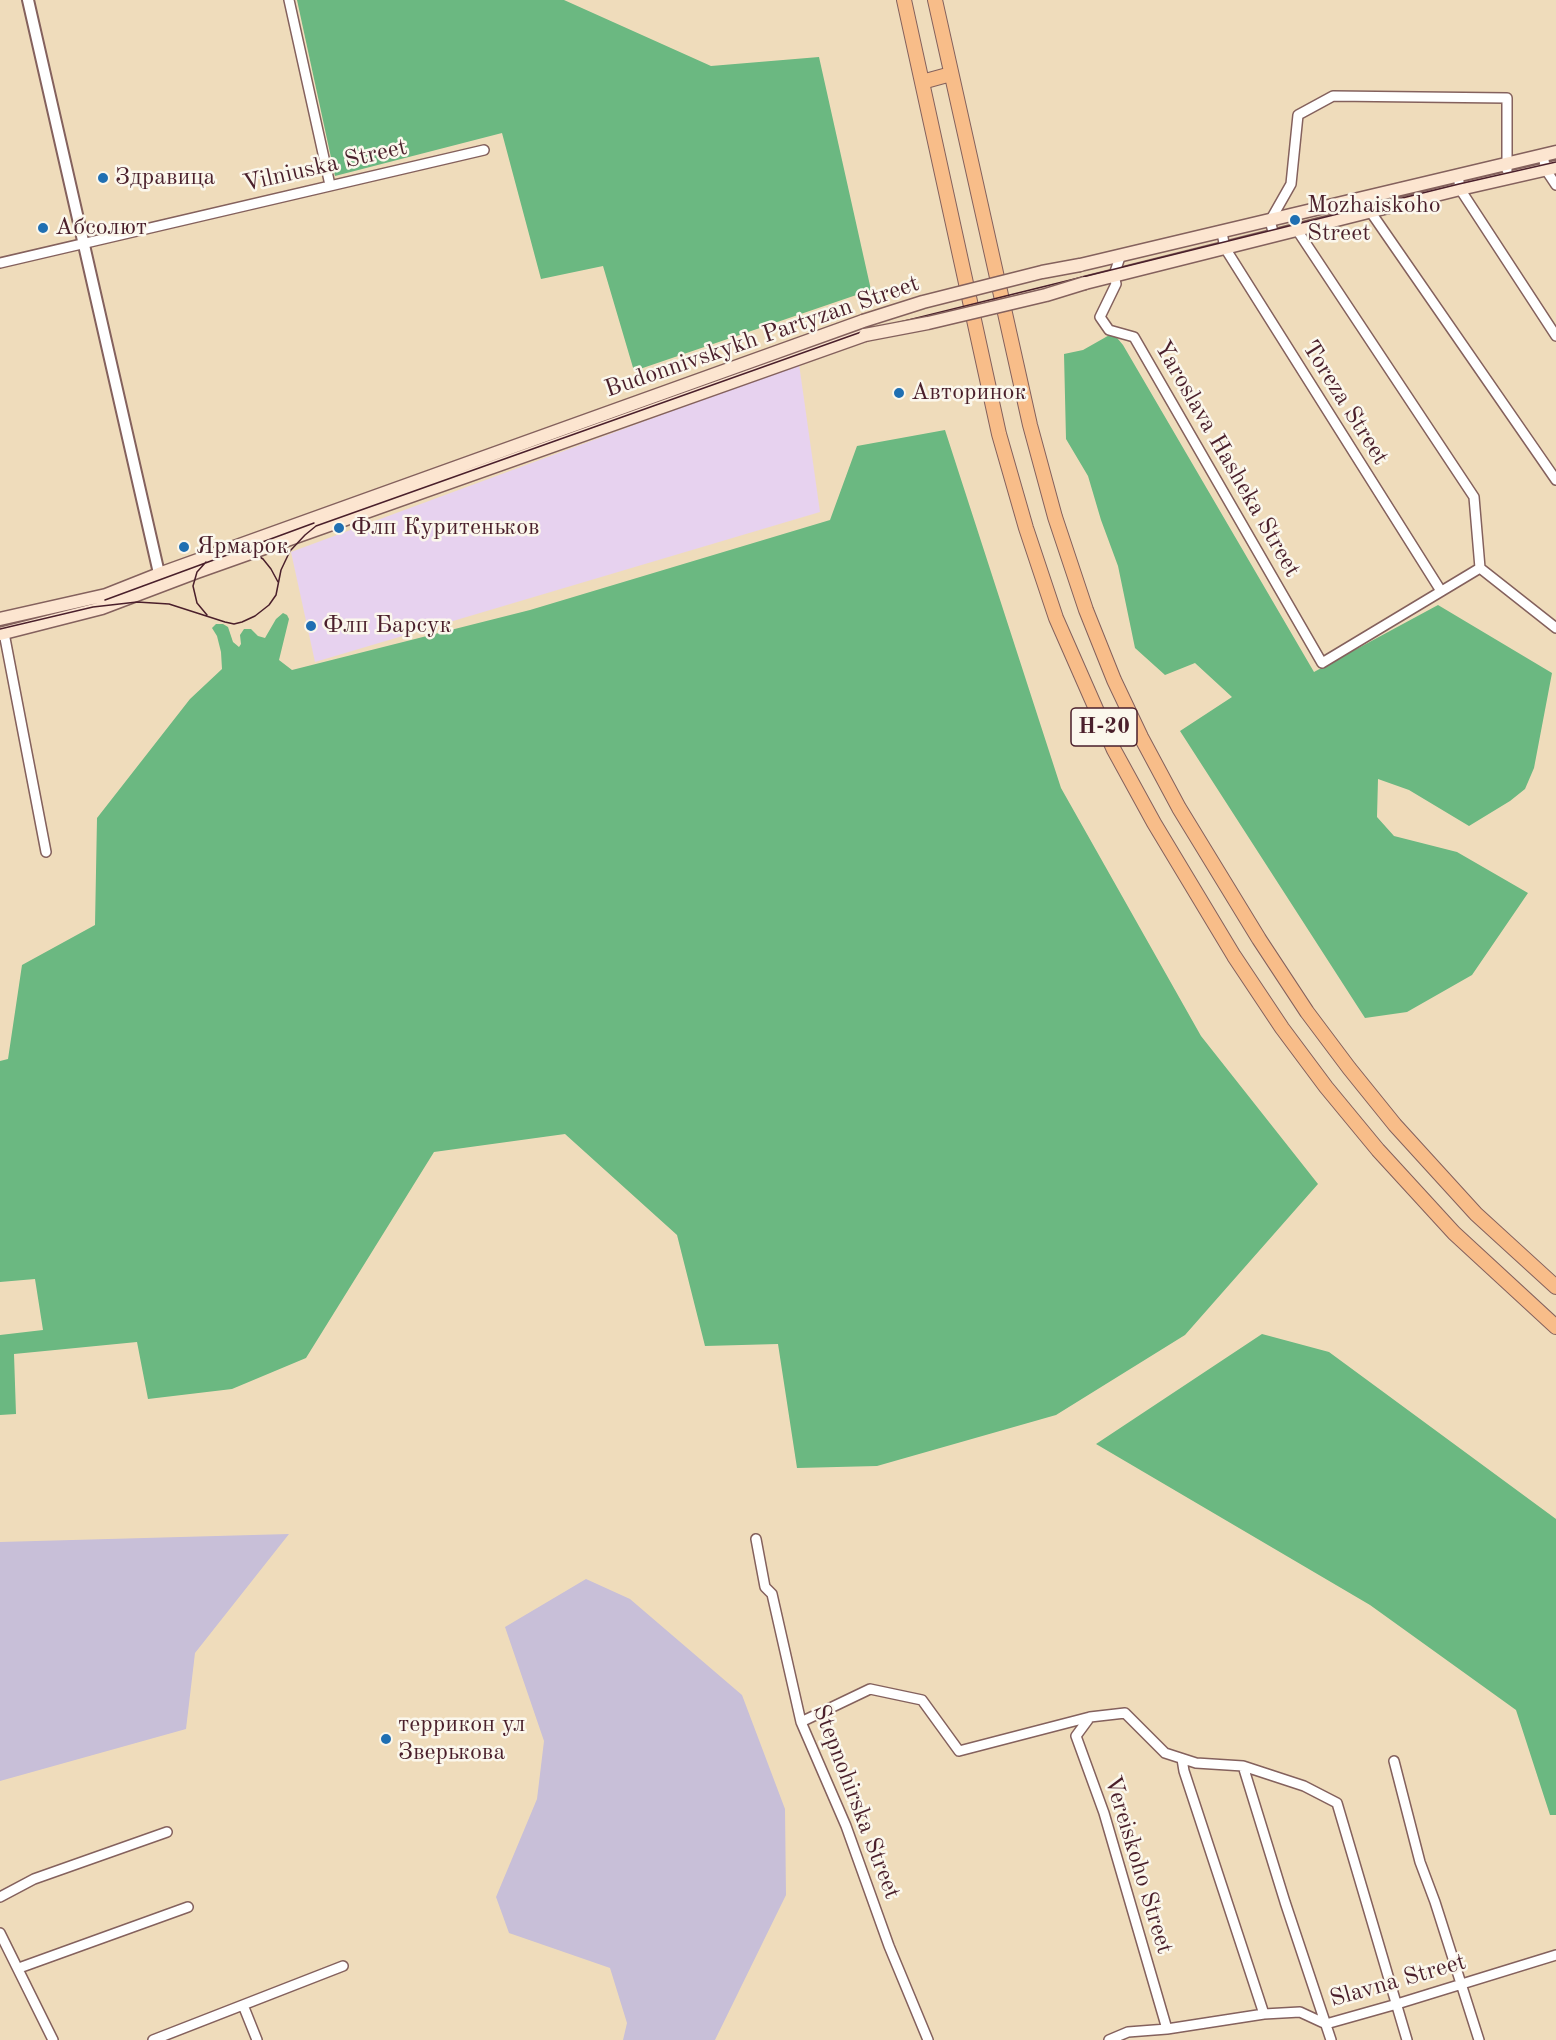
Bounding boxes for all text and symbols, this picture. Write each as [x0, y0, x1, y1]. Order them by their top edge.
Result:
street label: Vilniuska Street [240, 133, 410, 199]
place label: Здравица [115, 164, 215, 192]
marker: Здравица [96, 171, 110, 185]
place label: Mozhaiskoho Street [1307, 192, 1441, 248]
marker: Mozhaiskoho Street [1288, 213, 1302, 227]
place label: Абсолют [55, 214, 147, 242]
marker: Абсолют [36, 221, 50, 235]
street label: Budonnivskykh Partyzan Street [601, 270, 923, 404]
street label: Yaroslava Hasheka Street [1148, 336, 1306, 582]
street label: Toreza Street [1295, 336, 1395, 470]
place label: Авторинок [911, 379, 1027, 407]
marker: Авторинок [892, 386, 906, 400]
place label: Флп Куритеньков [351, 514, 540, 542]
marker: Флп Куритеньков [332, 521, 346, 535]
place label: Ярмарок [196, 533, 288, 561]
marker: Ярмарок [177, 540, 191, 554]
place label: Флп Барсук [323, 612, 452, 640]
marker: Флп Барсук [304, 619, 318, 633]
road number: Н-20 [1071, 708, 1137, 746]
street label: Stepnohirska Street [806, 1701, 906, 1903]
place label: террикон ул Зверькова [398, 1711, 525, 1767]
marker: террикон ул Зверькова [379, 1732, 393, 1746]
street label: Vereiskoho Street [1097, 1772, 1179, 1958]
street label: Slavna Street [1327, 1948, 1469, 2014]

